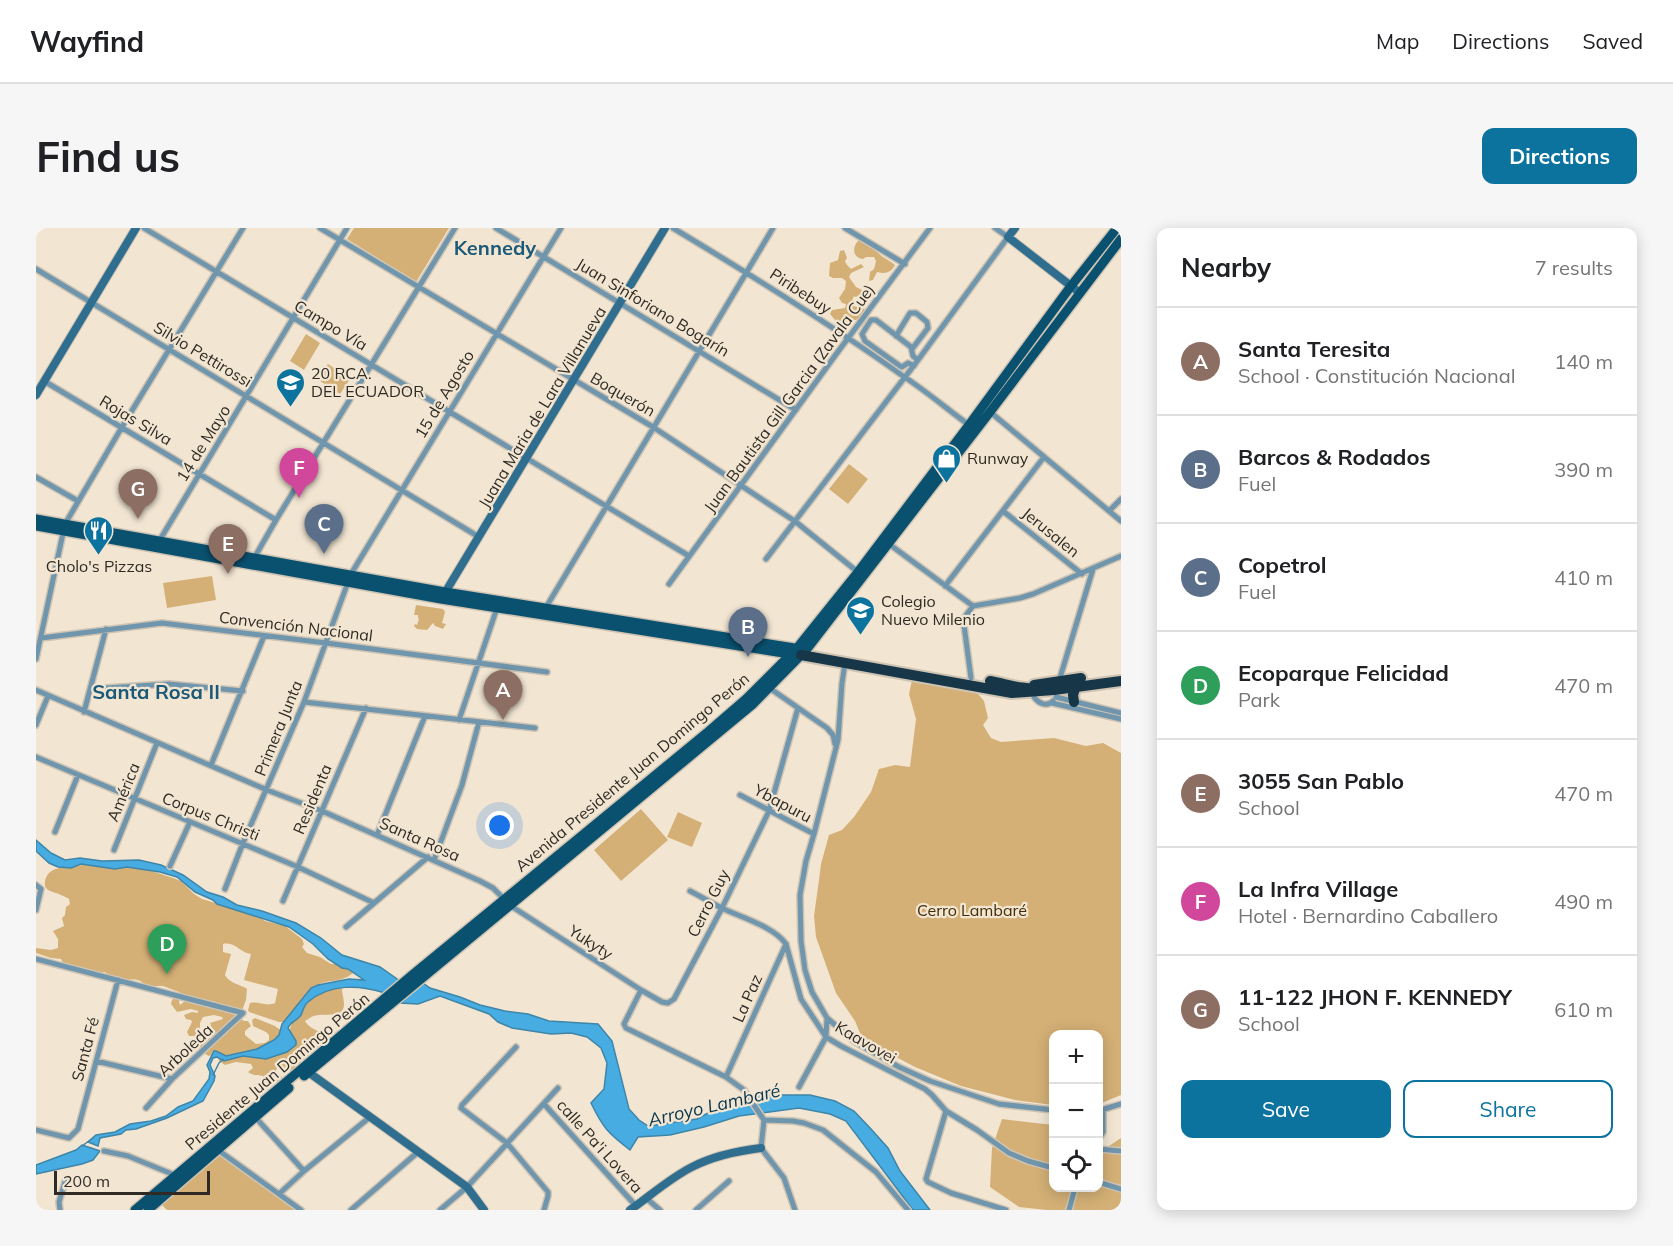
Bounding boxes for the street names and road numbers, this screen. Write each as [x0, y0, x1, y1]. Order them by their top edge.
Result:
street label: Juan Sinforiano Bogarín [573, 253, 733, 361]
street label: Piribebuy [766, 264, 836, 319]
street label: Juan Bautista Gill Garcia (Zavala Cue) [699, 280, 879, 516]
street label: Campo Vía [291, 295, 371, 355]
street label: Juana Maria de Lara Villanueva [474, 303, 610, 511]
street label: Silvio Pettirossi [150, 317, 256, 391]
street label: 15 de Agosto [410, 346, 478, 442]
street label: Boquerón [587, 367, 659, 421]
street label: Rojas Silva [96, 391, 176, 449]
street label: 14 de Mayo [172, 401, 234, 485]
street label: Jerusalen [1018, 503, 1084, 561]
street label: Convención Nacional [218, 607, 374, 645]
street label: Avenida Presidente Juan Domingo Perón [511, 668, 753, 876]
street label: Primera Junta [250, 677, 306, 779]
street label: América [102, 760, 144, 824]
street label: Residenta [288, 761, 336, 837]
street label: Ybapuru [750, 779, 815, 827]
street label: Corpus Christi [159, 787, 263, 845]
street label: Santa Rosa [377, 812, 463, 866]
street label: Cerro Guy [682, 865, 734, 940]
street label: Yukyty [564, 920, 617, 964]
street label: La Paz [728, 971, 766, 1025]
street label: Presidente Juan Domingo Perón [181, 988, 373, 1154]
street label: Santa Fé [67, 1015, 103, 1083]
street label: Kaavovei [832, 1016, 900, 1068]
street label: Arboleda [153, 1019, 217, 1081]
street label: calle Pa'i Lovera [553, 1095, 647, 1197]

